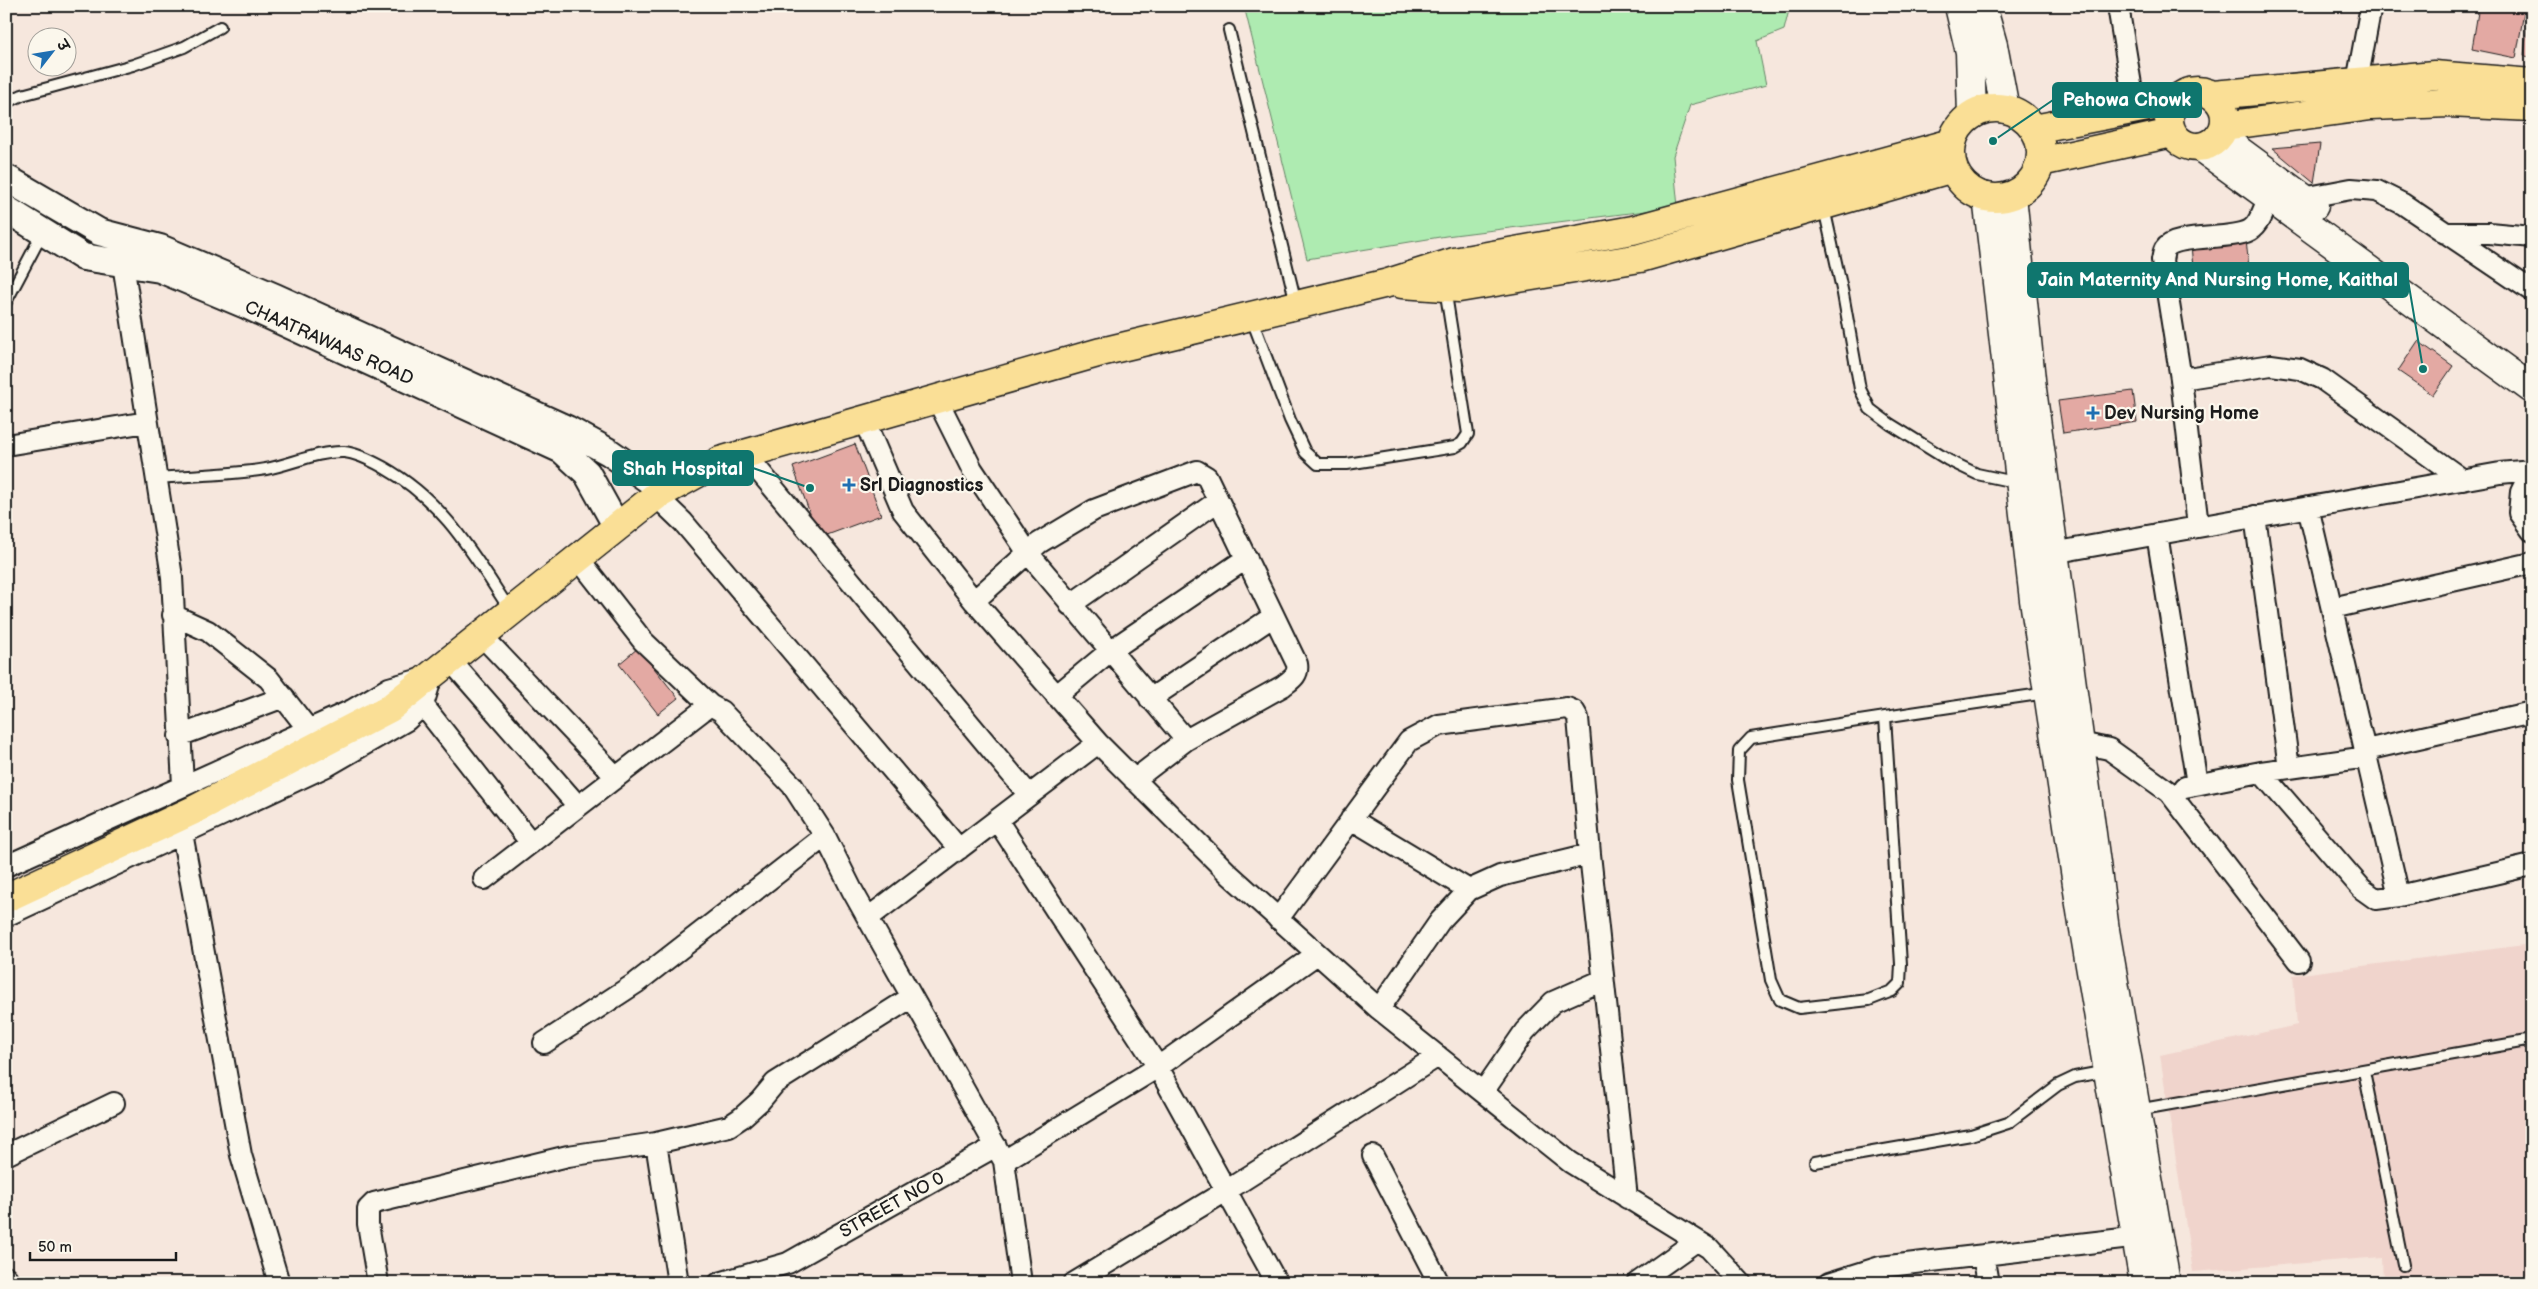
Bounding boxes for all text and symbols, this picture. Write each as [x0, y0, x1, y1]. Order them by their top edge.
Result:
north arrow [28, 28, 78, 78]
text: उ [52, 35, 73, 55]
callout: Pehowa Chowk [2053, 83, 2201, 117]
text: Pehowa Chowk [2063, 89, 2191, 112]
callout: Jain Maternity And Nursing Home, Kaithal [2028, 263, 2408, 297]
text: Jain Maternity And Nursing Home, Kaithal [2038, 269, 2398, 292]
street label: CHAATRAWAAS ROAD [241, 296, 417, 390]
place label: Dev Nursing Home [2104, 403, 2259, 424]
marker: Dev Nursing Home [2086, 406, 2100, 420]
callout: Shah Hospital [613, 451, 753, 485]
text: Shah Hospital [623, 458, 743, 481]
place label: Srl Diagnostics [860, 475, 983, 496]
marker: Srl Diagnostics [842, 478, 856, 492]
street label: STREET NO 0 [836, 1168, 948, 1242]
scale bar [30, 1229, 176, 1261]
text: 50 m [38, 1238, 72, 1257]

